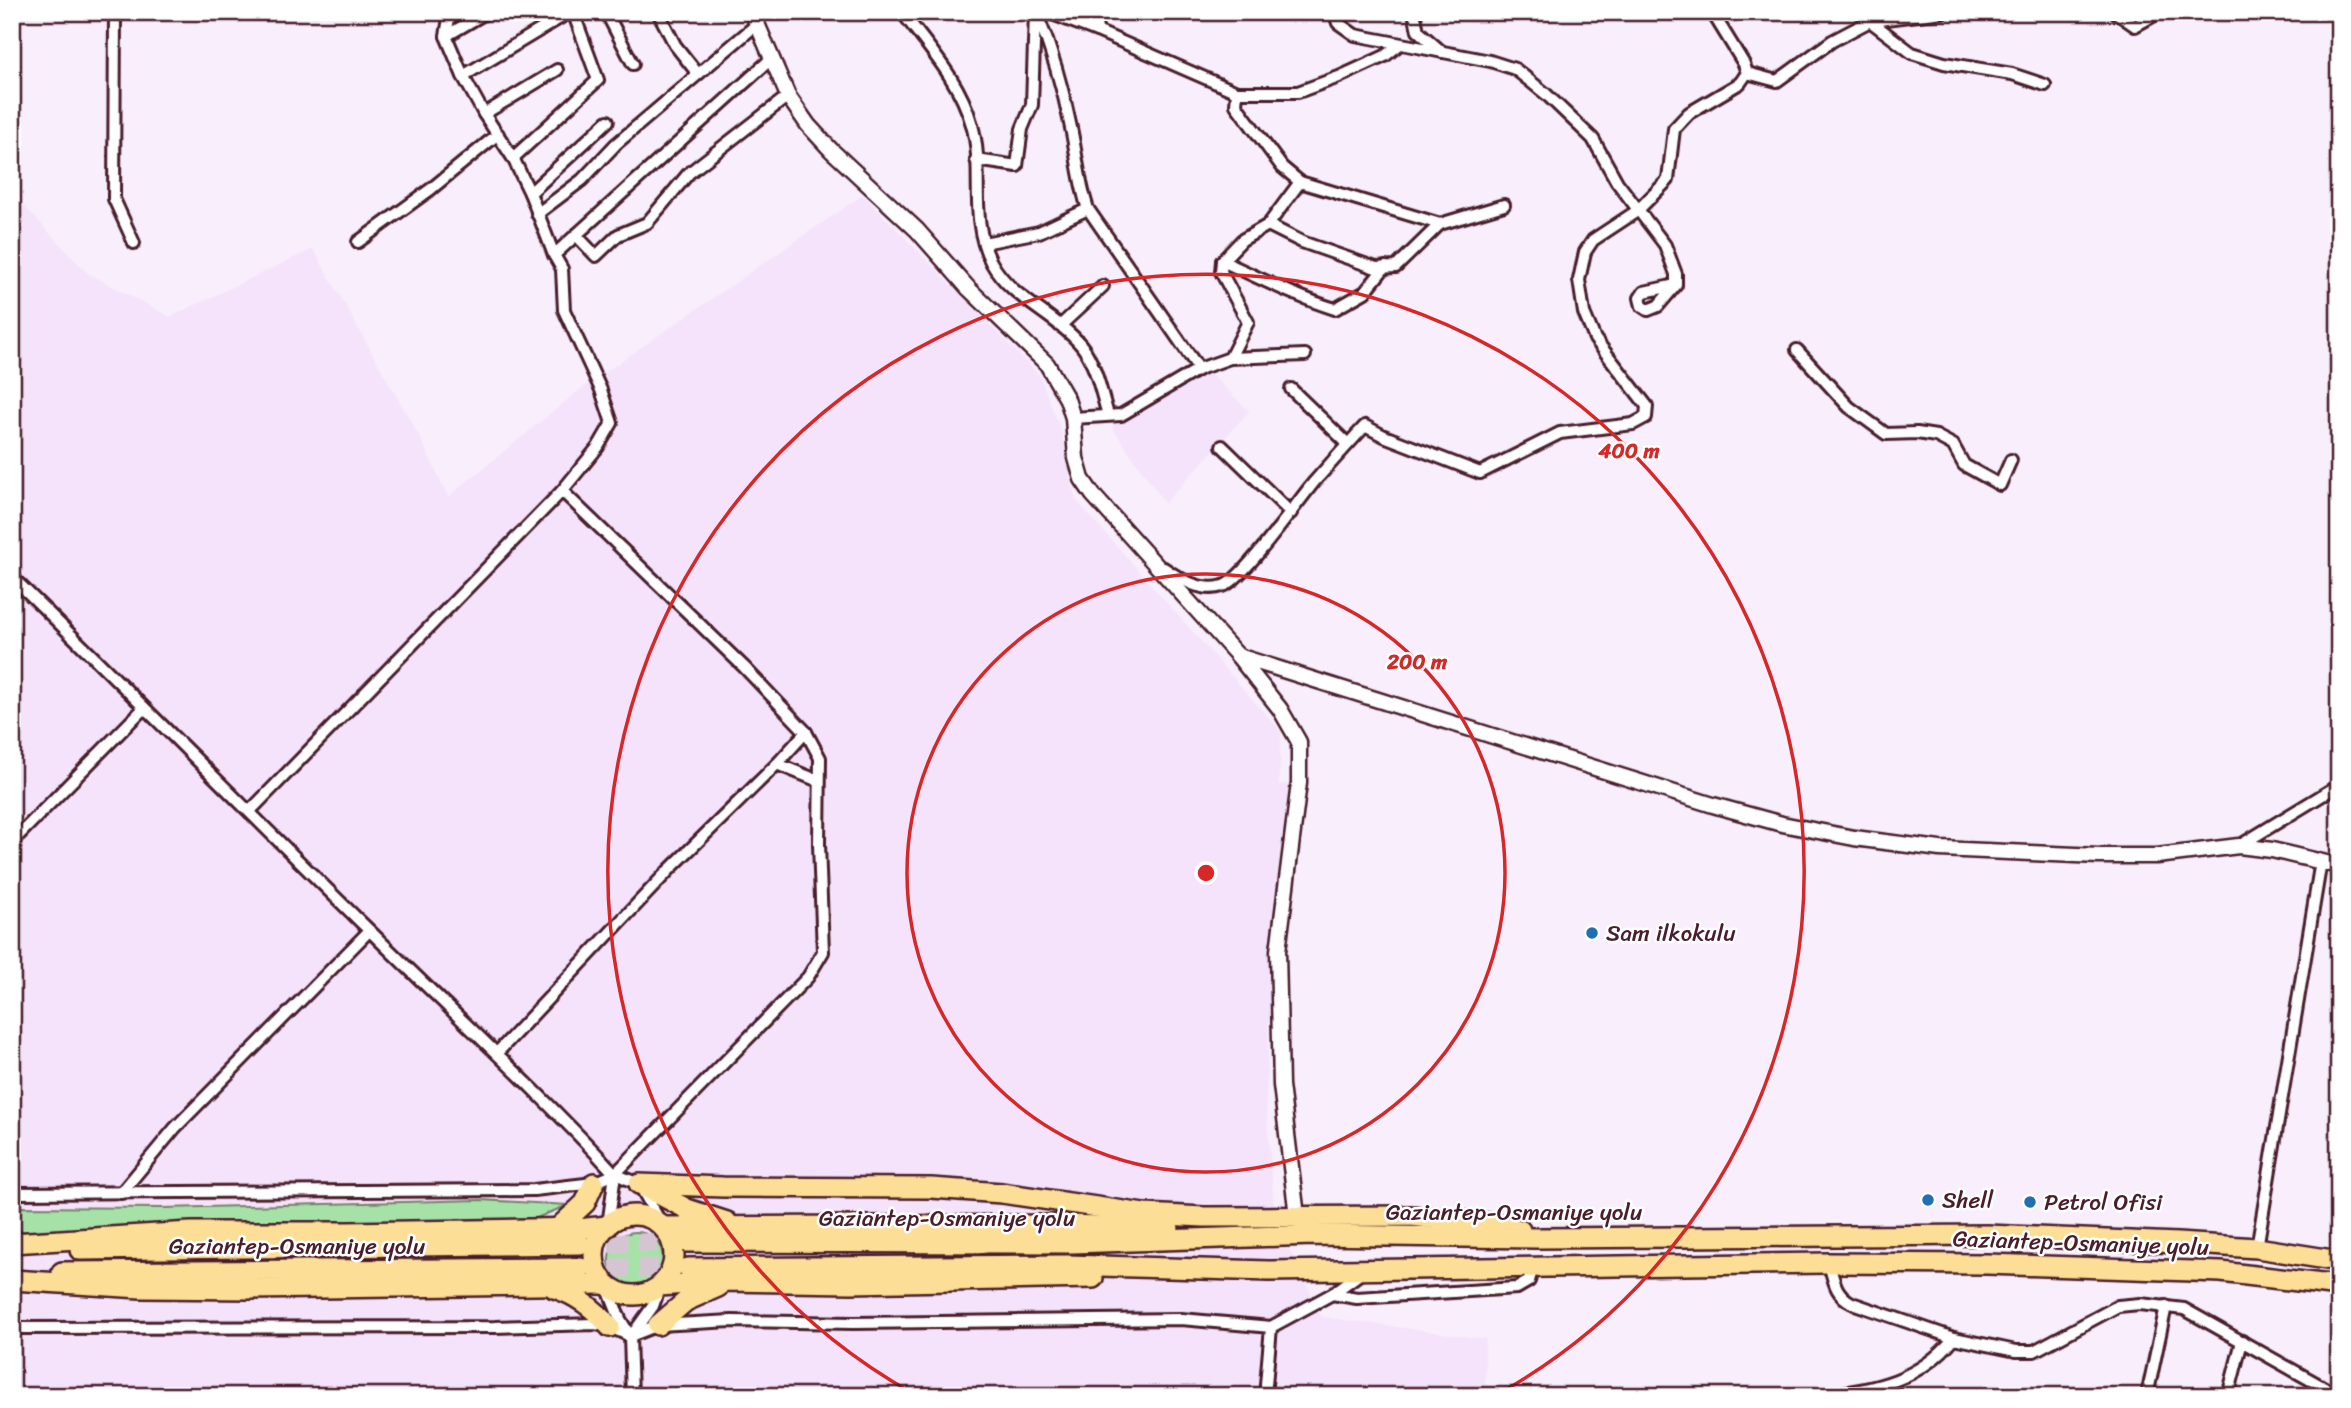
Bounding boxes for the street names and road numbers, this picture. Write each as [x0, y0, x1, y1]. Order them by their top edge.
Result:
street label: Gaziantep-Osmaniye yolu [1386, 1192, 1642, 1233]
street label: Gaziantep-Osmaniye yolu [819, 1198, 1075, 1239]
street label: Gaziantep-Osmaniye yolu [1952, 1218, 2210, 1268]
street label: Gaziantep-Osmaniye yolu [169, 1226, 425, 1267]

